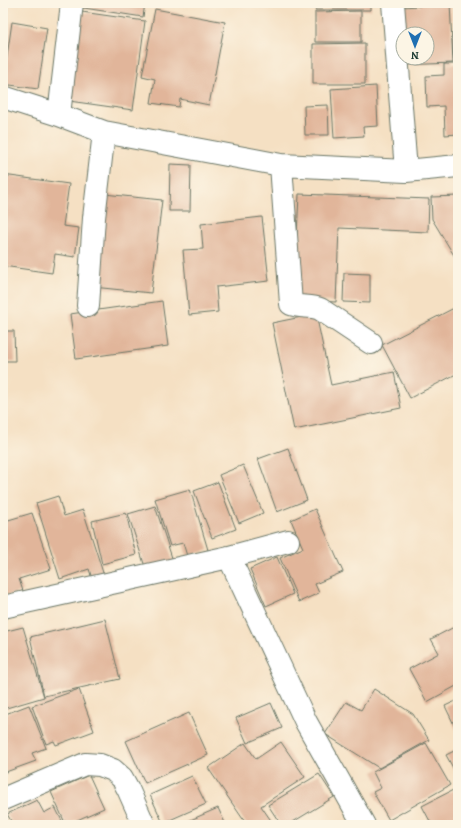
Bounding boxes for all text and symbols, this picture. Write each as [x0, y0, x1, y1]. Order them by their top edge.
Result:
north arrow [395, 26, 435, 66]
text: N [411, 48, 419, 63]

